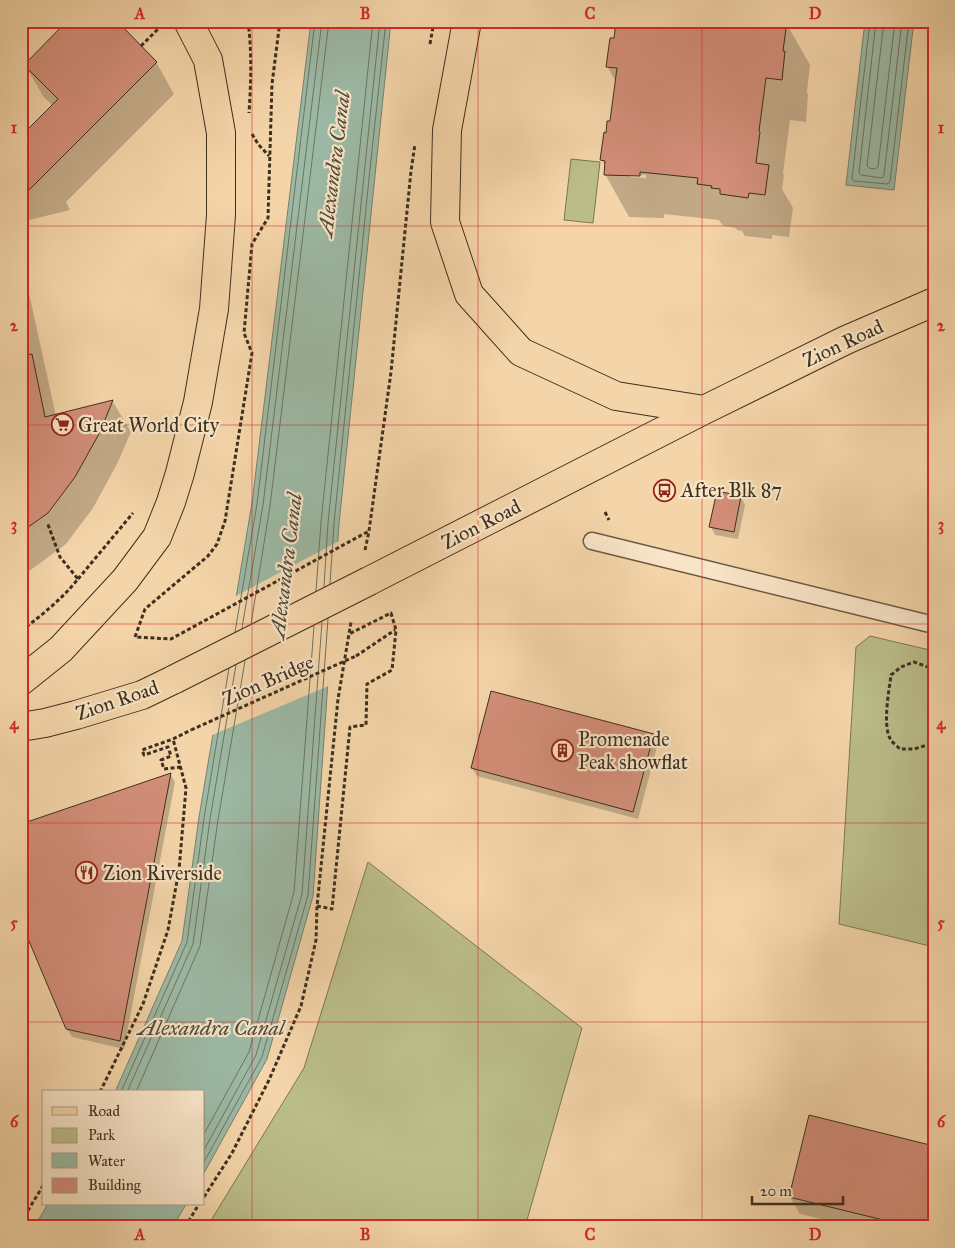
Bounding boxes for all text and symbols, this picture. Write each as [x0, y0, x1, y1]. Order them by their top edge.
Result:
text: A [134, 4, 146, 23]
text: B [360, 4, 370, 23]
text: C [585, 4, 596, 23]
text: D [809, 4, 822, 23]
water label: Alexandra Canal [312, 87, 356, 240]
text: 1 [11, 118, 18, 137]
text: 1 [938, 118, 945, 137]
street label: Zion Road [799, 314, 887, 372]
text: 2 [10, 316, 19, 335]
text: 2 [937, 316, 946, 335]
supermarket icon: Great World City [50, 413, 74, 437]
place label: Great World City [78, 413, 220, 437]
bus stop icon: After Blk 87 [653, 478, 677, 502]
place label: After Blk 87 [680, 478, 782, 502]
water label: Alexandra Canal [264, 489, 308, 642]
street label: Zion Road [437, 494, 525, 554]
text: 3 [11, 515, 17, 535]
text: 3 [938, 515, 944, 535]
street label: Zion Bridge [219, 649, 318, 712]
street label: Zion Road [73, 675, 161, 725]
text: 4 [10, 714, 20, 734]
text: 4 [937, 714, 947, 734]
place label: Promenade Peak showflat [578, 727, 688, 774]
building icon: Promenade Peak showflat [550, 739, 574, 763]
restaurant icon: Zion Riverside [75, 861, 99, 885]
place label: Zion Riverside [103, 861, 222, 885]
text: 5 [10, 913, 18, 932]
text: 5 [937, 913, 945, 932]
water label: Alexandra Canal [136, 1015, 287, 1041]
legend [42, 1090, 205, 1206]
text: Road [88, 1102, 120, 1120]
text: 6 [10, 1112, 19, 1131]
text: 6 [937, 1112, 946, 1131]
text: Park [88, 1126, 115, 1144]
text: Water [88, 1152, 125, 1170]
scale bar [752, 1173, 844, 1205]
text: Building [88, 1176, 142, 1194]
text: 20 m [760, 1182, 792, 1200]
text: A [134, 1225, 146, 1244]
text: B [360, 1225, 370, 1244]
text: C [585, 1225, 596, 1244]
text: D [809, 1225, 822, 1244]

